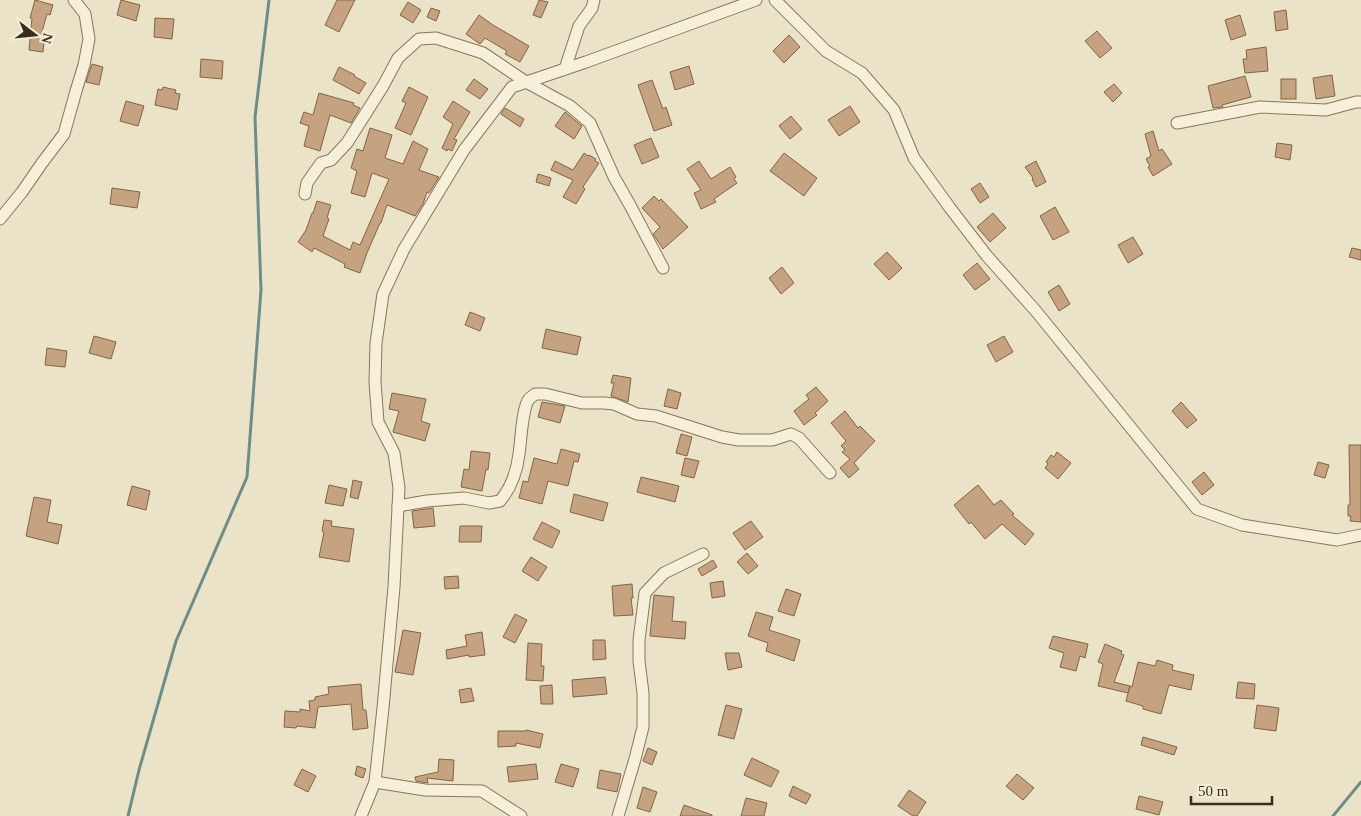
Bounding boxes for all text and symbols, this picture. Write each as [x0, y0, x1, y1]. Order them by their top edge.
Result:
north arrow [10, 10, 60, 60]
text: N [38, 32, 56, 45]
scale bar [1191, 774, 1272, 806]
text: 50 m [1198, 783, 1229, 799]

